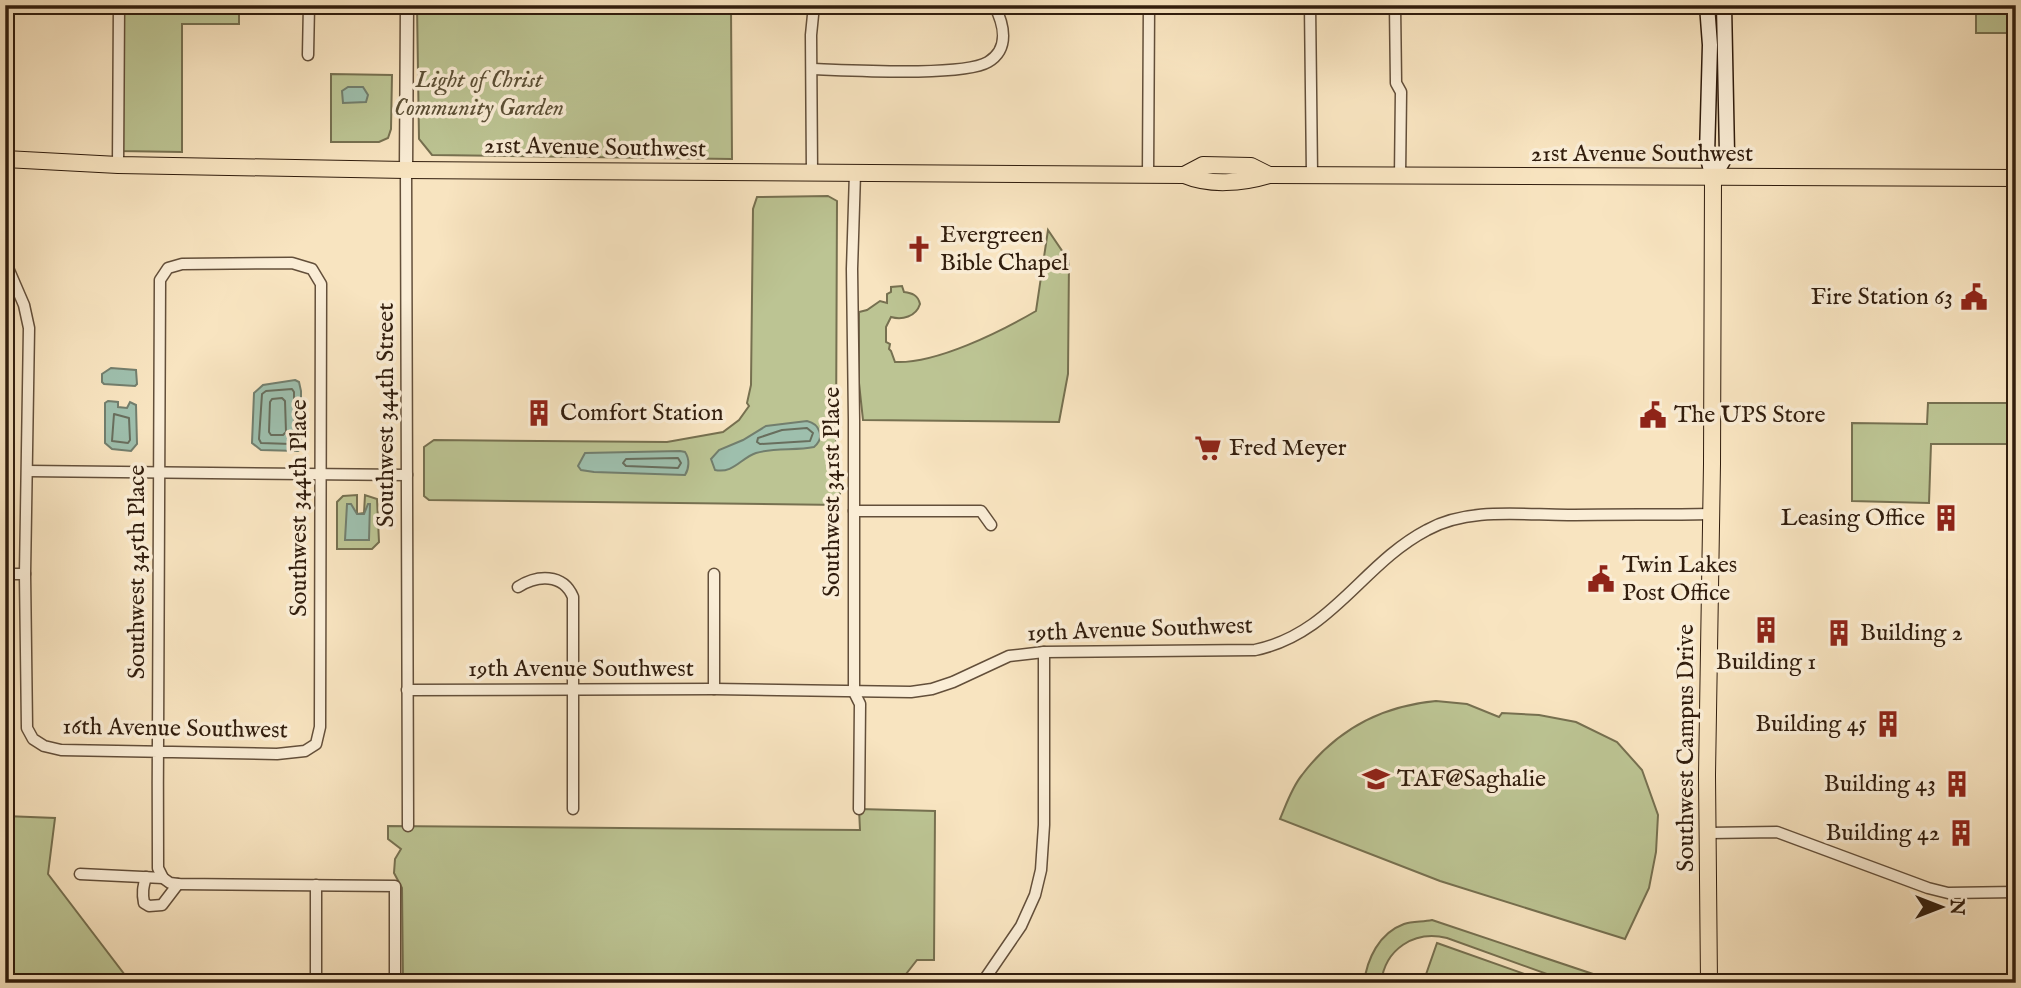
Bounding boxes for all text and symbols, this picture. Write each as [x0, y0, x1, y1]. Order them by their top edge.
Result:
park label: Light of Christ Community Garden [394, 65, 564, 124]
street label: 21st Avenue Southwest [484, 131, 706, 165]
street label: 21st Avenue Southwest [1531, 139, 1753, 170]
place label: Evergreen Bible Chapel [940, 220, 1069, 279]
church icon: Evergreen Bible Chapel [904, 234, 934, 264]
place label: Fire Station 63 [1811, 282, 1953, 313]
public building icon: Fire Station 63 [1959, 282, 1989, 312]
street label: Southwest 344th Street [371, 302, 402, 528]
street label: Southwest 341st Place [817, 387, 848, 597]
building icon: Comfort Station [524, 398, 554, 428]
place label: Comfort Station [560, 398, 724, 429]
street label: Southwest 344th Place [284, 399, 315, 617]
public building icon: The UPS Store [1638, 400, 1668, 430]
place label: The UPS Store [1674, 400, 1825, 431]
supermarket icon: Fred Meyer [1193, 433, 1223, 463]
place label: Fred Meyer [1229, 433, 1347, 464]
street label: Southwest 345th Place [122, 465, 153, 679]
place label: Leasing Office [1780, 503, 1925, 534]
building icon: Leasing Office [1931, 503, 1961, 533]
place label: Twin Lakes Post Office [1622, 550, 1737, 609]
public building icon: Twin Lakes Post Office [1586, 564, 1616, 594]
street label: 19th Avenue Southwest [1027, 611, 1253, 649]
building icon: Building 1 [1751, 615, 1781, 645]
building icon: Building 2 [1824, 618, 1854, 648]
place label: Building 2 [1860, 618, 1963, 649]
street label: Southwest Campus Drive [1671, 624, 1702, 872]
place label: Building 1 [1716, 647, 1816, 678]
street label: 19th Avenue Southwest [468, 654, 694, 685]
place label: Building 45 [1755, 709, 1867, 740]
building icon: Building 45 [1873, 709, 1903, 739]
street label: 16th Avenue Southwest [62, 712, 288, 746]
school or university icon: TAF@Saghalie [1361, 764, 1391, 794]
place label: TAF@Saghalie [1397, 764, 1546, 795]
place label: Building 43 [1824, 769, 1936, 800]
building icon: Building 43 [1942, 769, 1972, 799]
place label: Building 42 [1825, 818, 1940, 849]
building icon: Building 42 [1946, 818, 1976, 848]
north arrow [1906, 872, 1976, 942]
text: N [1944, 898, 1968, 916]

